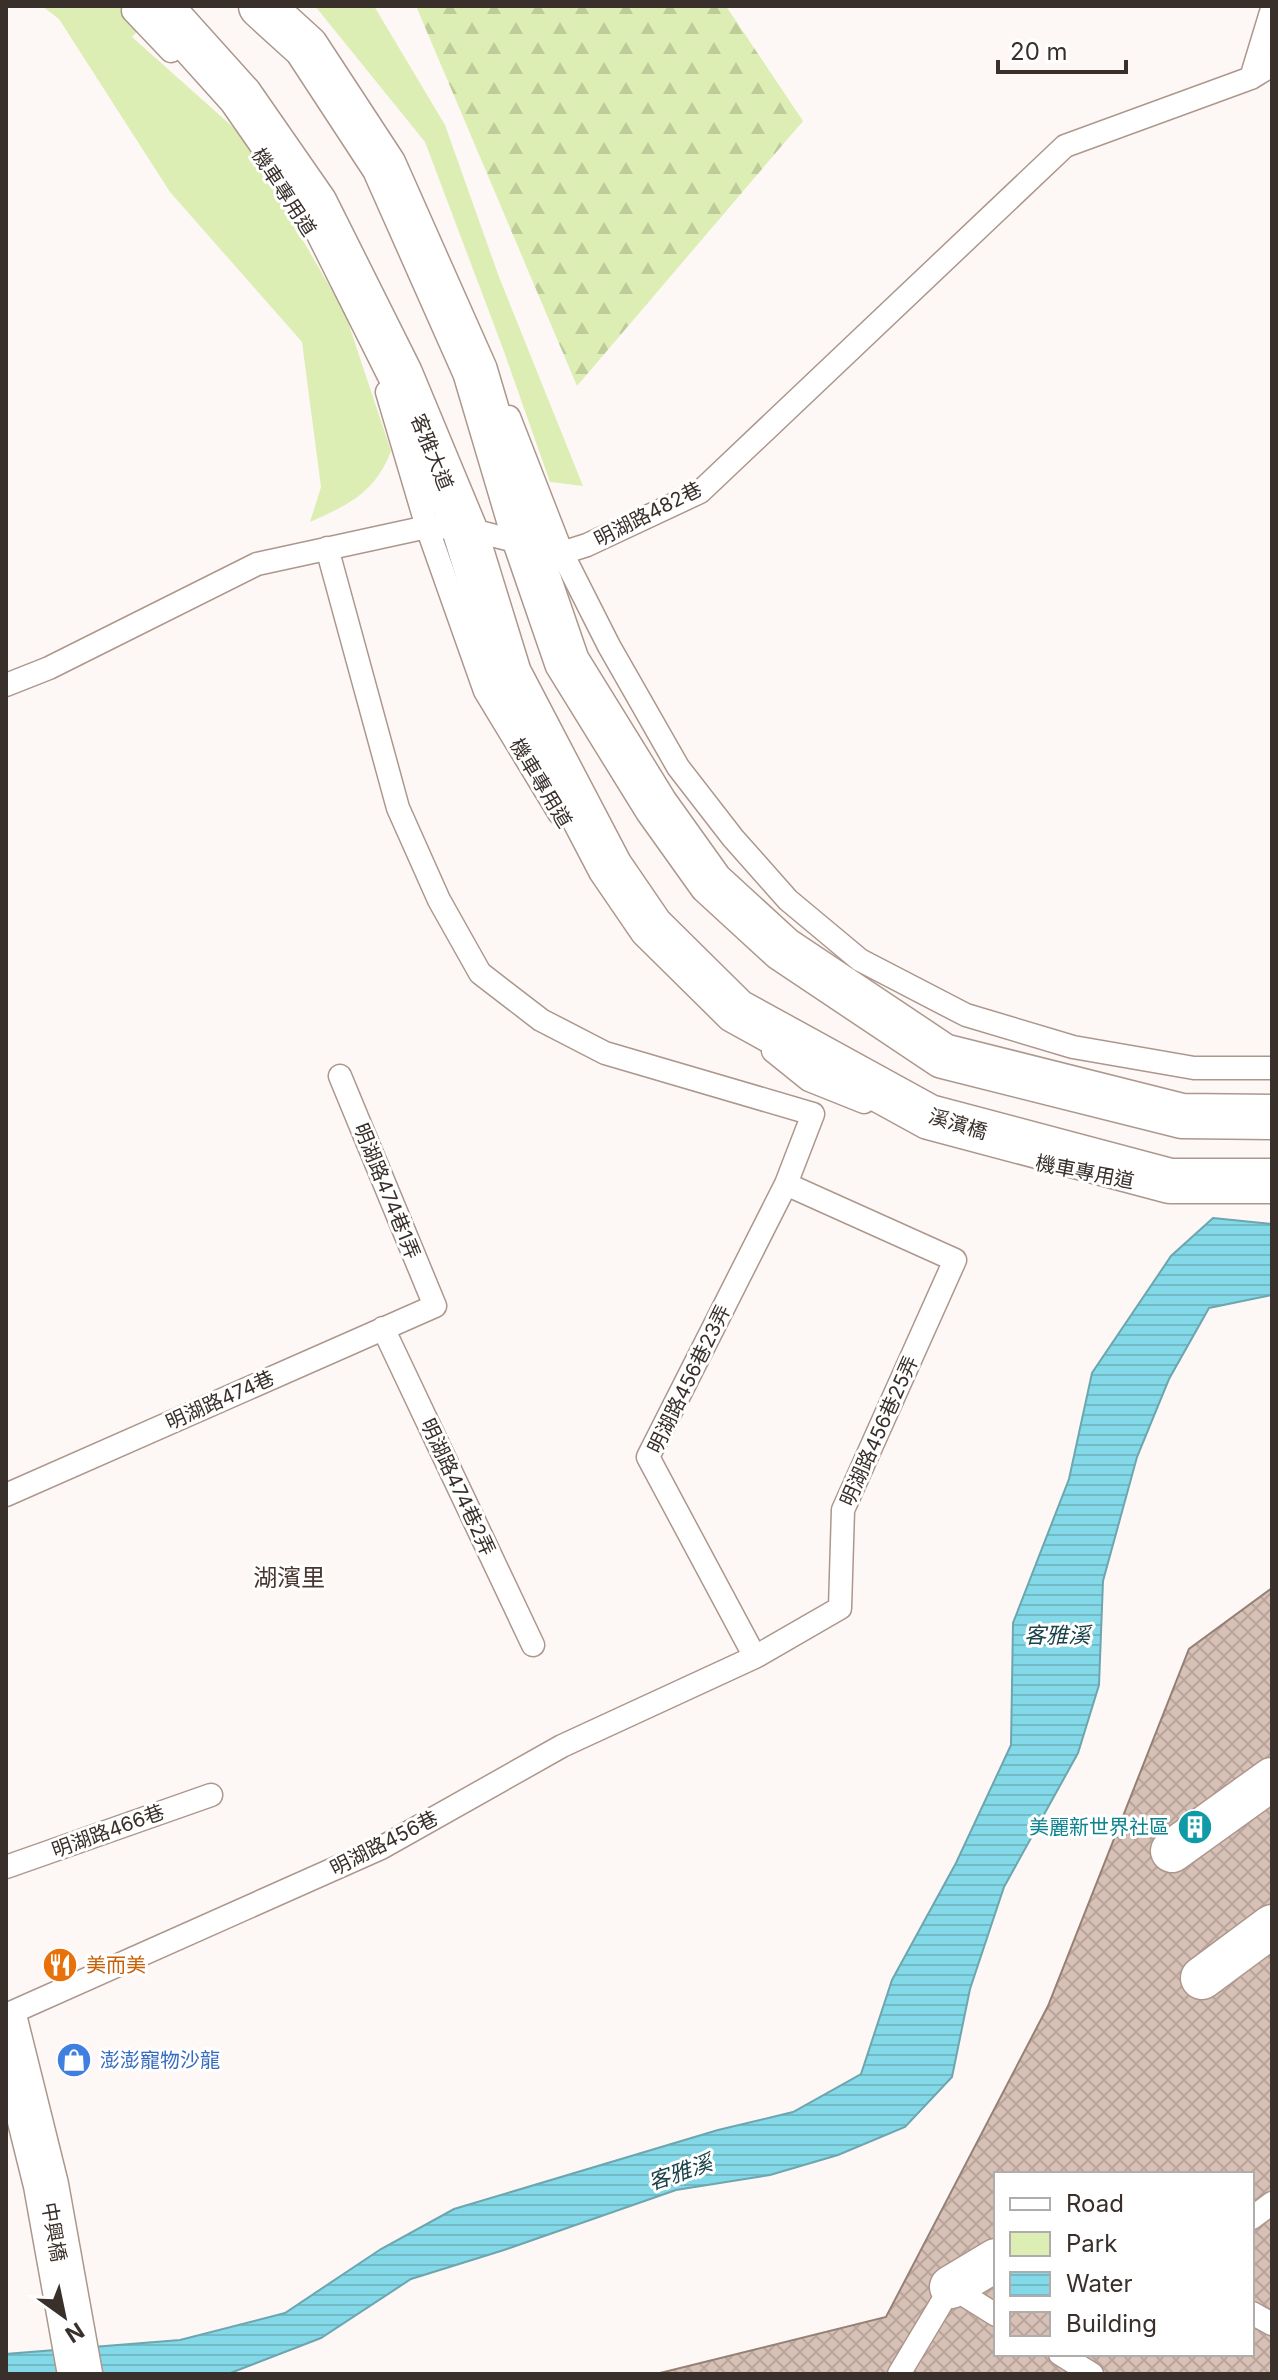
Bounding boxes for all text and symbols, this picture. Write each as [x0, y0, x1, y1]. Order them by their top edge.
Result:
scale bar [998, 24, 1126, 74]
text: 20 m [1010, 37, 1068, 66]
street label: 機車專用道 [247, 144, 321, 240]
street label: 客雅大道 [406, 410, 458, 494]
street label: 明湖路482巷 [590, 477, 706, 551]
street label: 機車專用道 [505, 734, 577, 832]
street label: 溪濱橋 [926, 1104, 990, 1144]
street label: 明湖路474巷1弄 [349, 1120, 425, 1262]
street label: 機車專用道 [1034, 1151, 1136, 1193]
street label: 明湖路456巷23弄 [643, 1301, 735, 1457]
street label: 明湖路456巷25弄 [835, 1352, 923, 1510]
street label: 明湖路474巷 [162, 1365, 278, 1435]
street label: 明湖路474巷2弄 [416, 1415, 500, 1559]
district label: 湖濱里 [253, 1563, 325, 1592]
water label: 客雅溪 [1024, 1622, 1093, 1648]
street label: 明湖路466巷 [49, 1800, 167, 1862]
street label: 明湖路456巷 [326, 1806, 442, 1880]
building icon: 美麗新世界社區 [1176, 1808, 1214, 1846]
place label: 美麗新世界社區 [1029, 1815, 1169, 1839]
restaurant icon: 美而美 [41, 1946, 79, 1984]
place label: 美而美 [86, 1953, 146, 1977]
shop icon: 澎澎寵物沙龍 [55, 2041, 93, 2079]
place label: 澎澎寵物沙龍 [100, 2048, 220, 2072]
water label: 客雅溪 [645, 2148, 718, 2195]
legend [994, 2172, 1254, 2356]
text: Road [1066, 2189, 1124, 2218]
street label: 中興橋 [37, 2200, 71, 2264]
text: Park [1066, 2229, 1117, 2258]
text: Water [1066, 2269, 1133, 2298]
north arrow [24, 2276, 104, 2356]
text: Building [1066, 2309, 1157, 2338]
text: N [61, 2317, 89, 2348]

